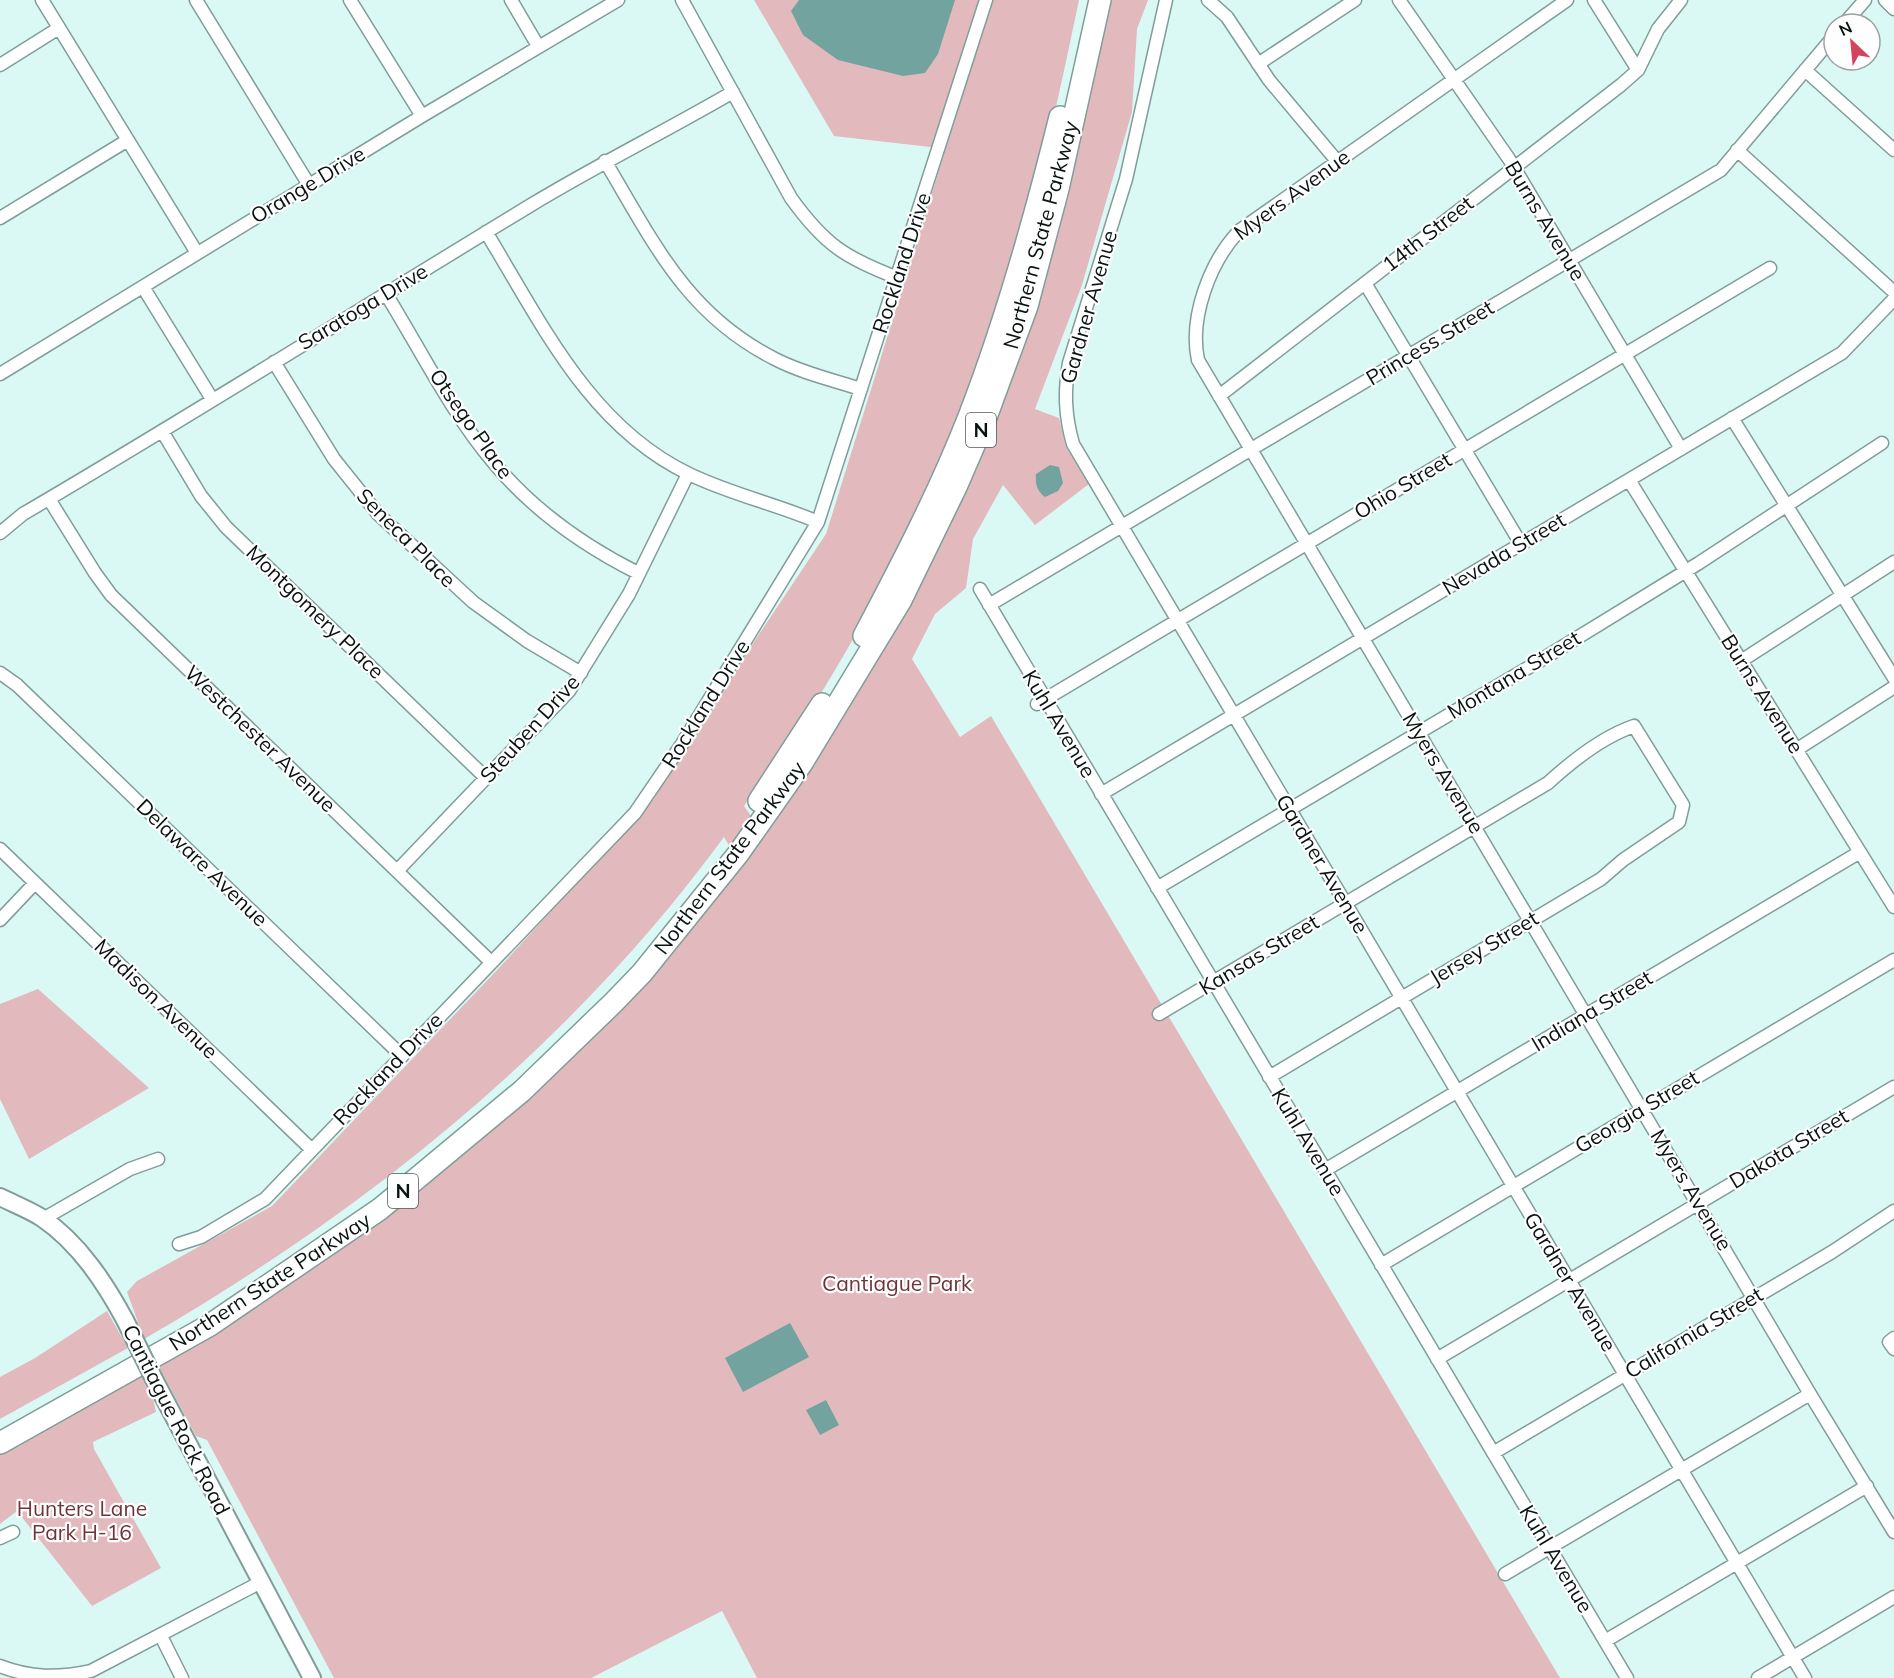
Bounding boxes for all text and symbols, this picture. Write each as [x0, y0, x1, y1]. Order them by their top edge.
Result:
north arrow [1822, 12, 1882, 72]
text: N [1836, 17, 1855, 40]
street label: Northern State Parkway [997, 118, 1083, 352]
street label: Orange Drive [246, 140, 369, 228]
street label: Myers Avenue [1228, 143, 1354, 245]
street label: Burns Avenue [1500, 156, 1592, 285]
street label: Rockland Drive [866, 189, 936, 336]
street label: 14th Street [1377, 190, 1478, 277]
street label: Gardner Avenue [1054, 227, 1122, 386]
street label: Saratoga Drive [293, 257, 432, 355]
street label: Princess Street [1361, 294, 1498, 390]
street label: Otsego Place [424, 363, 519, 483]
road number: N [966, 413, 996, 447]
street label: Ohio Street [1349, 446, 1456, 524]
street label: Seneca Place [352, 482, 462, 592]
street label: Nevada Street [1437, 506, 1570, 600]
street label: Montgomery Place [241, 539, 390, 684]
street label: Montana Street [1442, 624, 1585, 724]
street label: Burns Avenue [1716, 629, 1810, 758]
street label: Rockland Drive [655, 635, 755, 772]
street label: Westchester Avenue [180, 659, 342, 817]
street label: Kuhl Avenue [1018, 665, 1102, 782]
street label: Steuben Drive [474, 669, 585, 788]
street label: Myers Avenue [1397, 707, 1490, 838]
street label: Northern State Parkway [648, 756, 810, 959]
street label: Gardner Avenue [1271, 789, 1375, 938]
street label: Delaware Avenue [132, 793, 274, 932]
street label: Jersey Street [1424, 905, 1543, 990]
street label: Kansas Street [1194, 908, 1323, 1000]
street label: Madison Avenue [90, 933, 224, 1064]
street label: Indiana Street [1526, 964, 1657, 1056]
street label: Rockland Drive [327, 1007, 447, 1130]
street label: Georgia Street [1570, 1064, 1703, 1158]
street label: Kuhl Avenue [1267, 1083, 1351, 1200]
street label: Dakota Street [1724, 1102, 1853, 1194]
street label: Myers Avenue [1645, 1124, 1738, 1255]
road number: N [388, 1174, 418, 1208]
street label: Northern State Parkway [164, 1206, 375, 1356]
street label: Gardner Avenue [1519, 1207, 1623, 1356]
park label: Cantiague Park [822, 1270, 972, 1296]
street label: California Street [1620, 1281, 1767, 1384]
street label: Cantiague Rock Road [118, 1320, 236, 1519]
park label: Hunters Lane Park H-16 [17, 1495, 147, 1545]
street label: Kuhl Avenue [1515, 1500, 1599, 1617]

